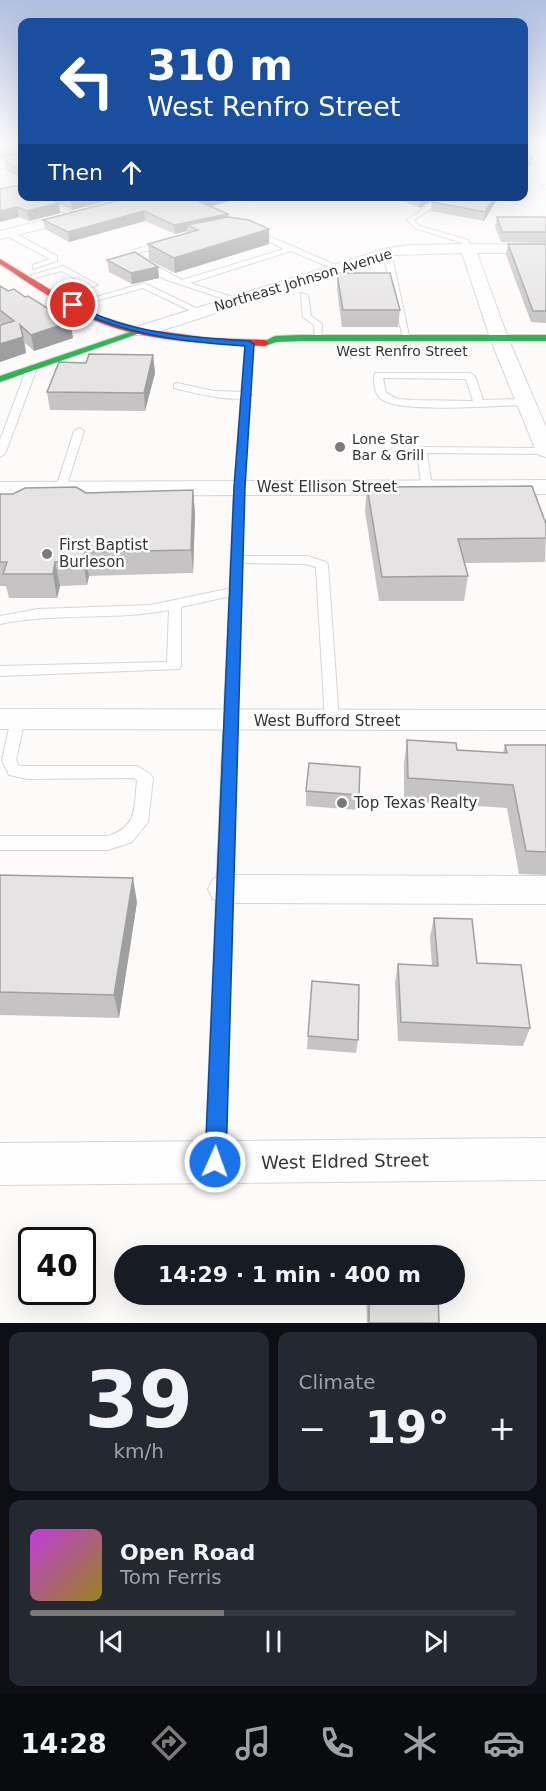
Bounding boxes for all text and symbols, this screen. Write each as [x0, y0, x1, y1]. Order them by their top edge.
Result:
text: 310 m [147, 41, 293, 90]
icon: left [48, 42, 126, 120]
text: West Renfro Street [147, 91, 400, 122]
icon: ahead [115, 156, 148, 189]
text: Then [48, 160, 103, 185]
street label: Northeast Johnson Avenue [212, 245, 394, 315]
pin [47, 279, 98, 330]
icon: arrive [56, 288, 89, 321]
street label: West Renfro Street [336, 343, 468, 359]
place label: Lone Star Bar & Grill [352, 431, 424, 463]
marker: Lone Star Bar & Grill [333, 440, 347, 454]
street label: West Ellison Street [257, 478, 397, 496]
place label: First Baptist Burleson [59, 536, 148, 571]
marker: First Baptist Burleson [40, 547, 54, 561]
street label: West Bufford Street [254, 712, 400, 730]
place label: Top Texas Realty [353, 794, 478, 812]
marker: Top Texas Realty [335, 796, 349, 810]
position arrow [183, 1130, 247, 1194]
street label: West Eldred Street [261, 1149, 429, 1173]
speed limit sign: 40 [18, 1227, 96, 1305]
text: 14:29 · 1 min · 400 m [158, 1262, 421, 1287]
text: 39 [84, 1355, 193, 1445]
text: Climate [299, 1370, 375, 1394]
text: 19° [365, 1401, 450, 1454]
text: − [299, 1409, 326, 1448]
text: + [488, 1409, 516, 1448]
text: km/h [114, 1439, 164, 1463]
text: Open Road [120, 1540, 255, 1565]
text: Tom Ferris [120, 1565, 222, 1589]
icon: previous [95, 1625, 128, 1658]
icon: pause [257, 1625, 290, 1658]
icon: next [419, 1625, 452, 1658]
icon: directions [148, 1722, 190, 1764]
icon: music [232, 1722, 274, 1764]
icon: phone [316, 1722, 358, 1764]
icon: climate [399, 1722, 441, 1764]
icon: car [483, 1722, 525, 1764]
text: 14:28 [21, 1728, 107, 1759]

